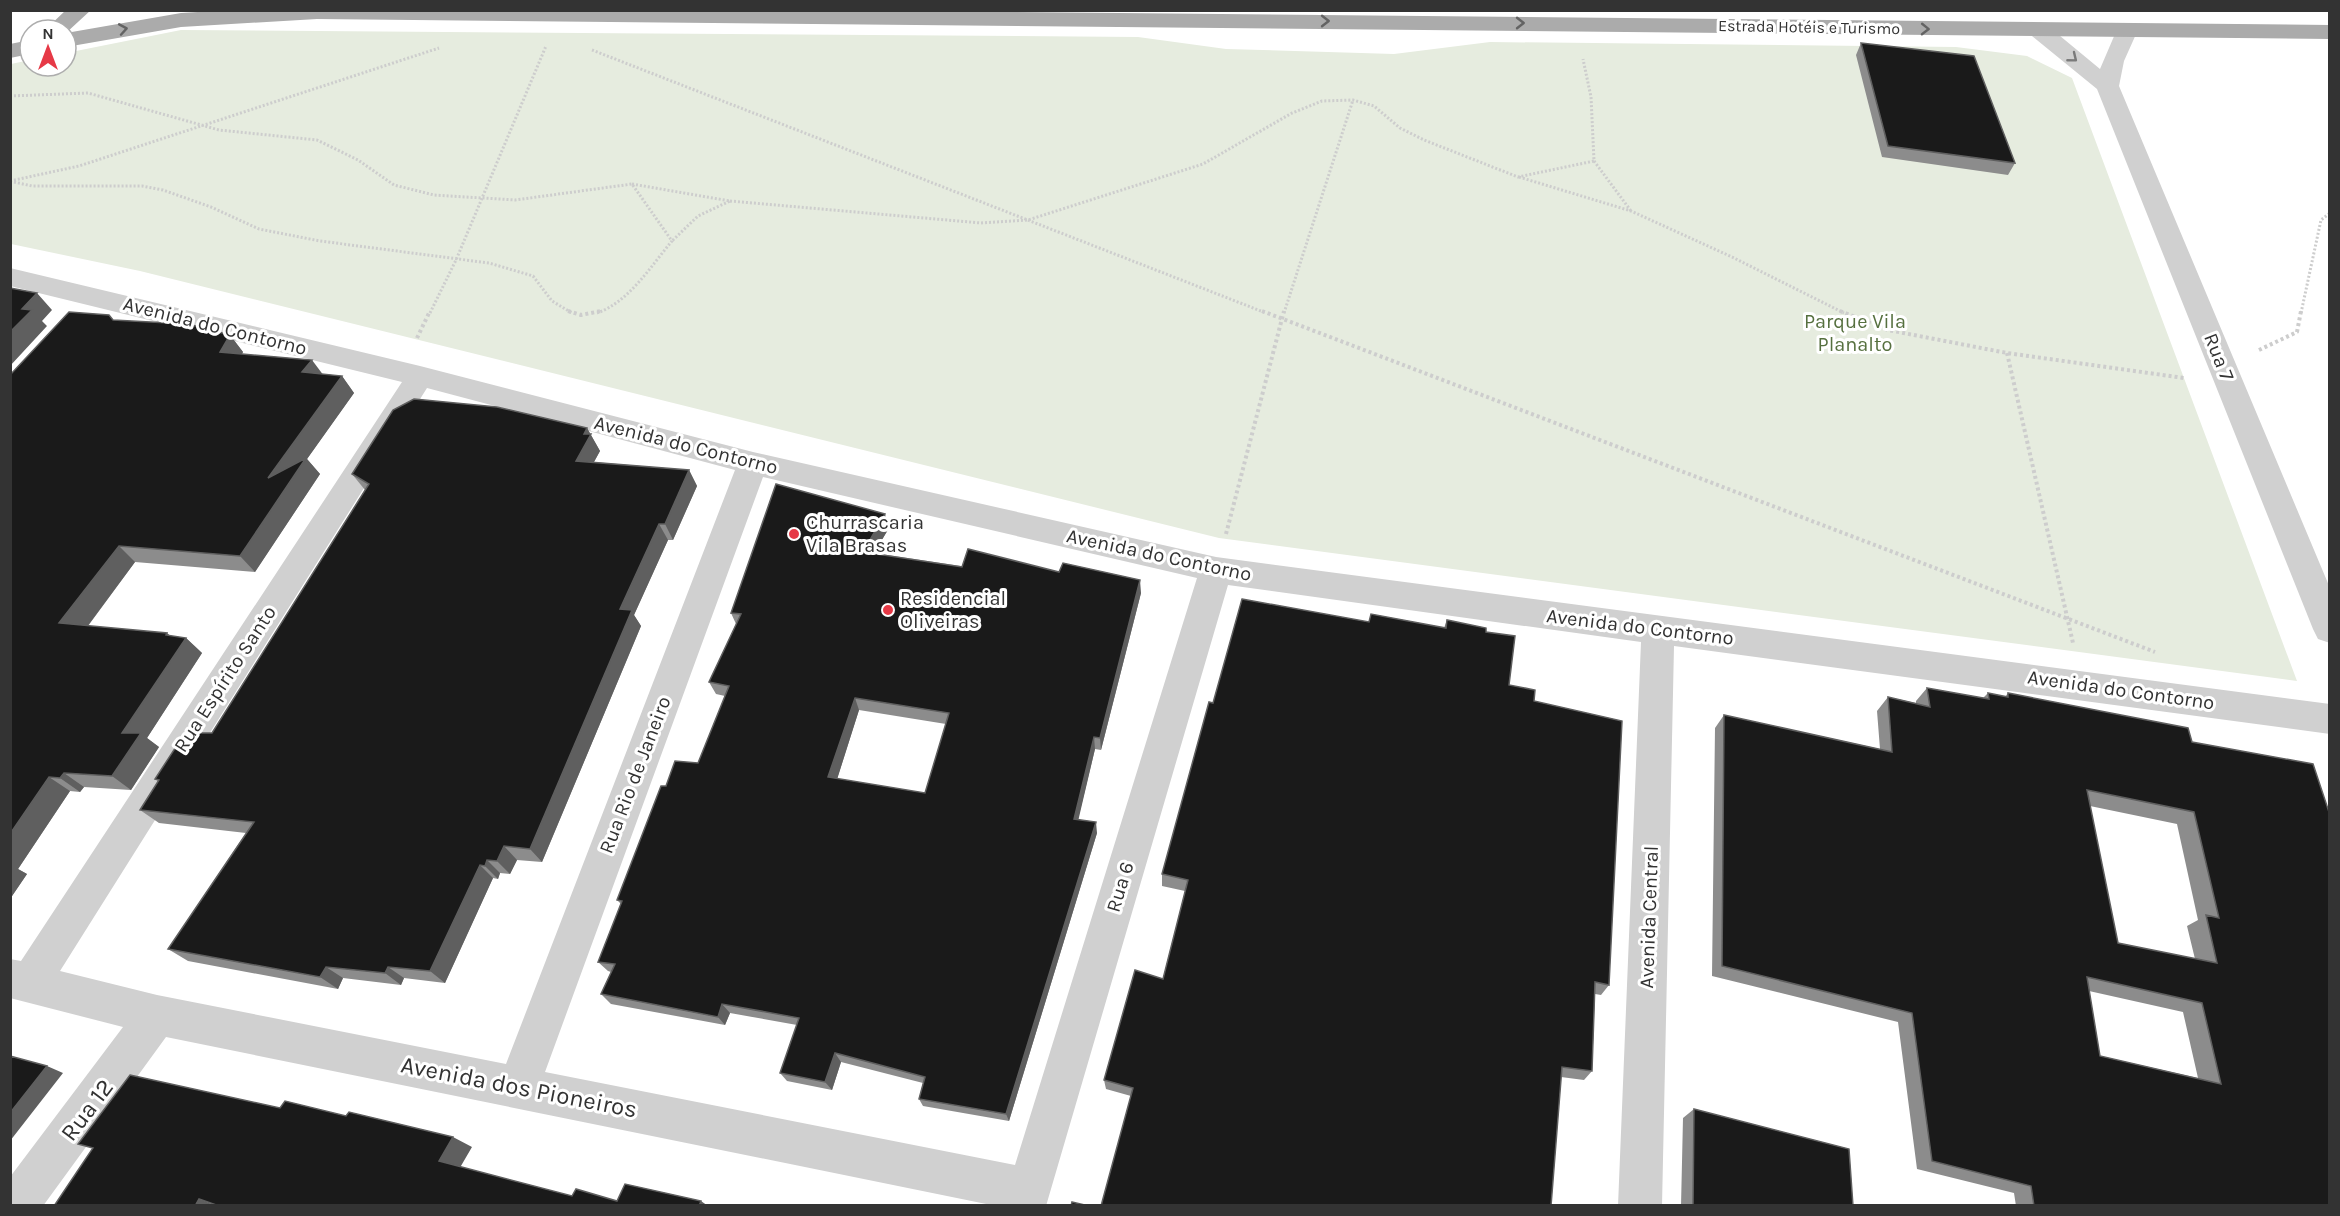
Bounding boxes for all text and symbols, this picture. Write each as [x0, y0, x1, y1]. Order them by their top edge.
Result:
one-way arrow [1321, 15, 1330, 27]
street label: Estrada Hotéis e Turismo [1718, 16, 1900, 38]
one-way arrow [1516, 17, 1525, 29]
north arrow [18, 18, 78, 78]
one-way arrow [118, 23, 128, 36]
one-way arrow [1921, 23, 1930, 35]
text: N [42, 24, 54, 43]
one-way arrow [2067, 51, 2078, 62]
street label: Avenida do Contorno [121, 292, 309, 360]
park label: Parque Vila Planalto [1804, 310, 1906, 356]
street label: Rua 7 [2199, 330, 2239, 385]
street label: Avenida do Contorno [592, 411, 780, 479]
place label: Churrascaria Vila Brasas [806, 511, 924, 557]
street label: Avenida do Contorno [1064, 524, 1254, 586]
marker: Churrascaria Vila Brasas [787, 527, 801, 541]
place label: Residencial Oliveiras [900, 587, 1006, 633]
street label: Rua Espírito Santo [169, 602, 281, 756]
marker: Residencial Oliveiras [881, 603, 895, 617]
street label: Avenida do Contorno [1545, 604, 1735, 650]
street label: Avenida do Contorno [2026, 665, 2216, 715]
street label: Rua Rio de Janeiro [594, 693, 676, 857]
street label: Avenida Central [1635, 845, 1663, 989]
street label: Rua 6 [1101, 859, 1139, 915]
street label: Avenida dos Pioneiros [399, 1050, 639, 1124]
street label: Rua 12 [55, 1074, 119, 1146]

